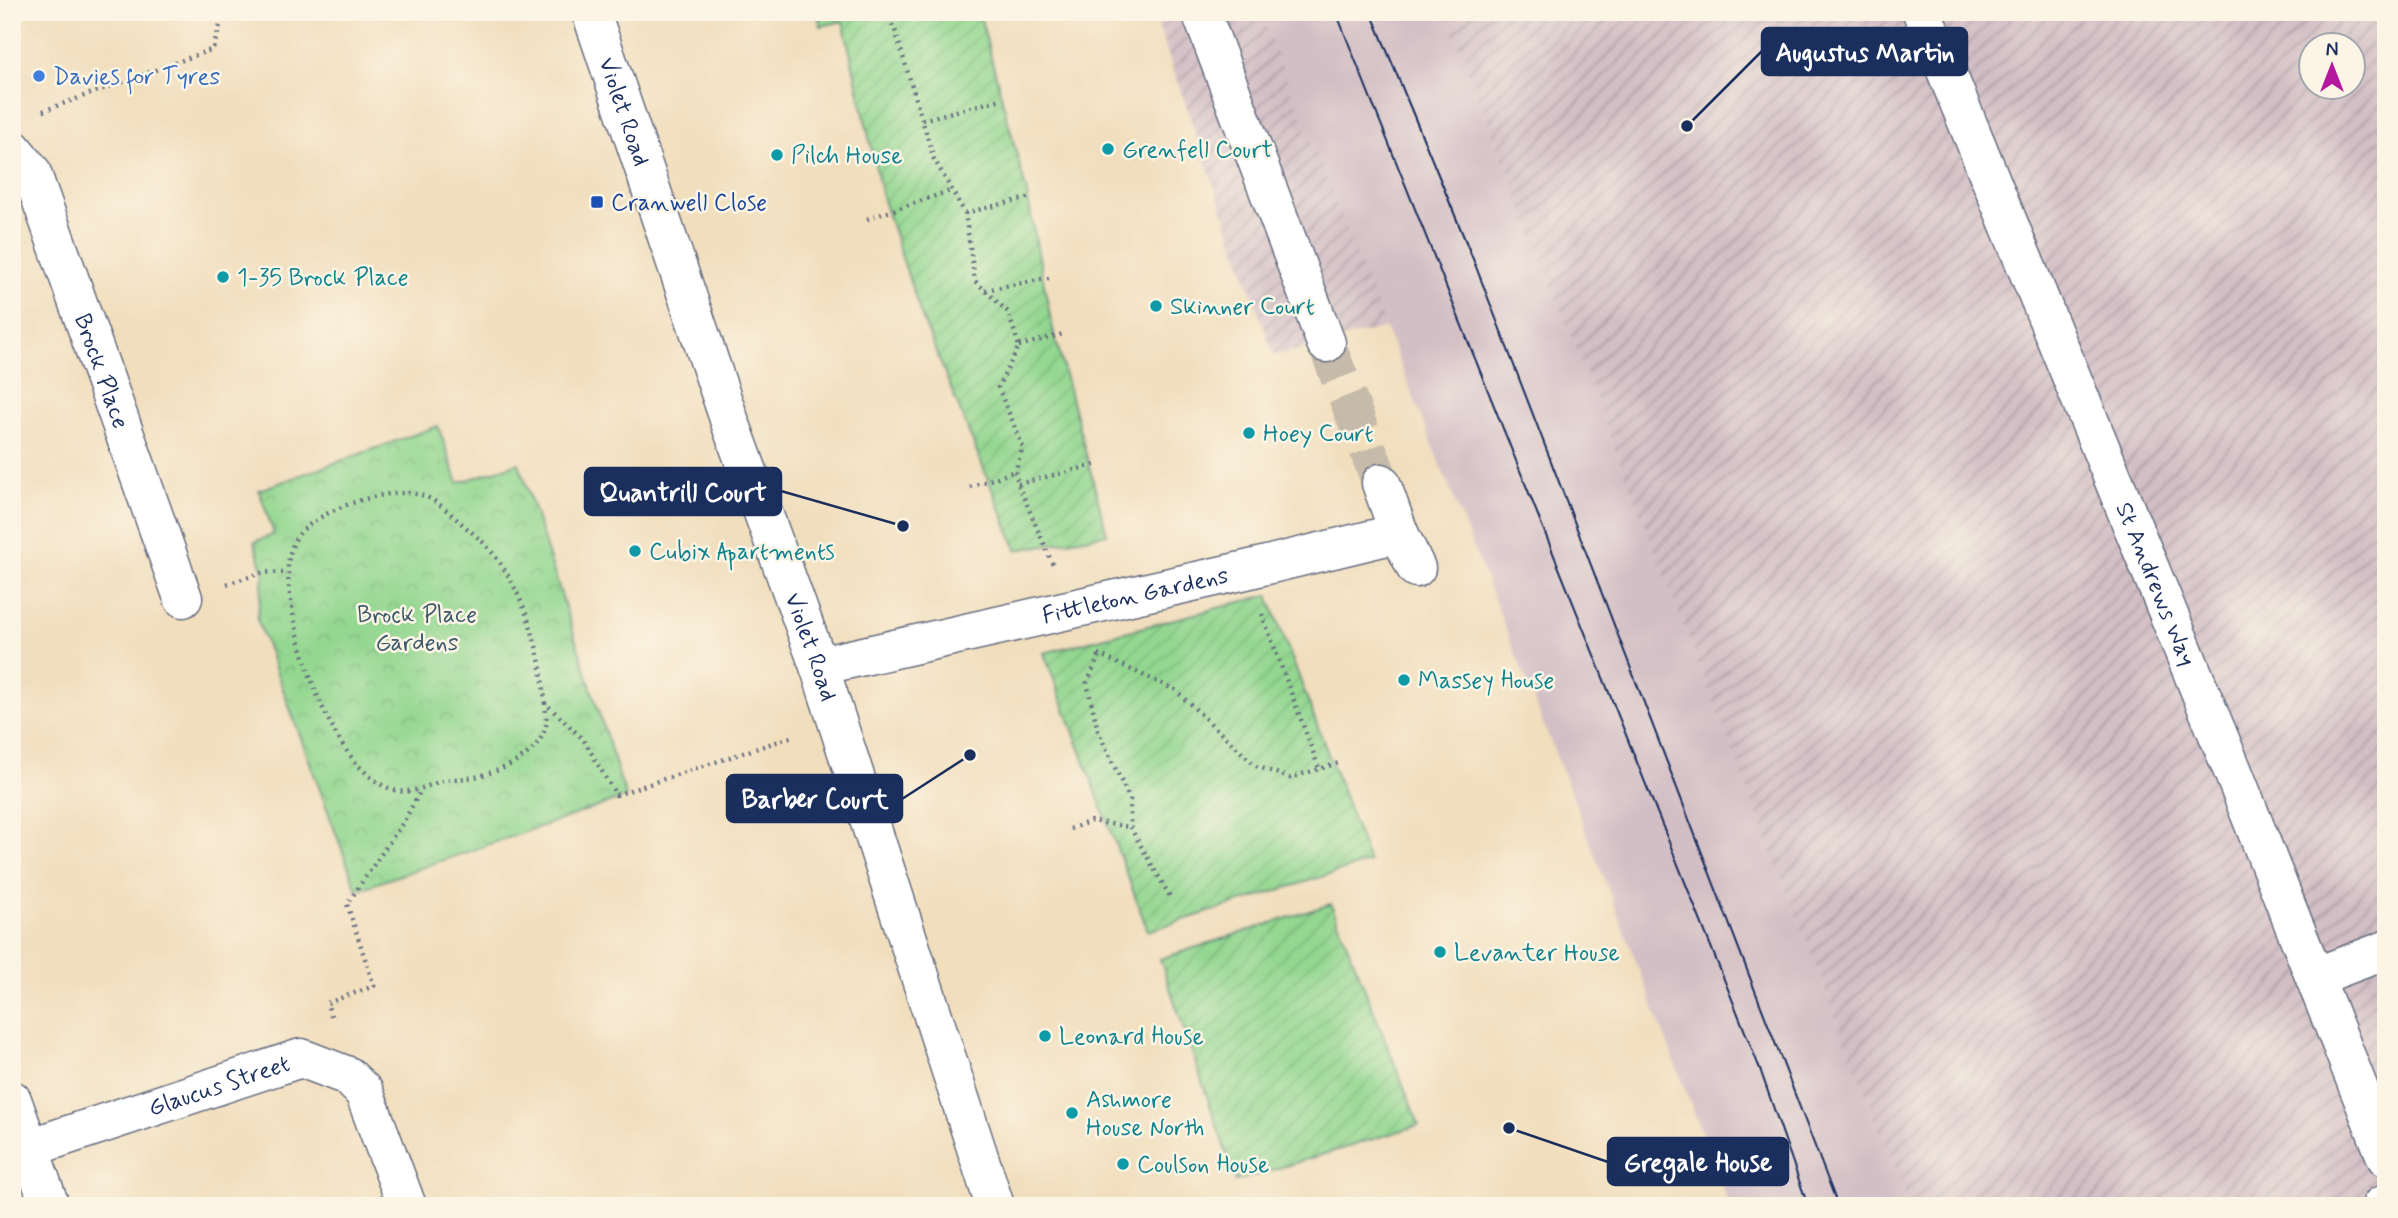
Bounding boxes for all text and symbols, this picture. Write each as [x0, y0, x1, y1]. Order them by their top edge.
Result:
callout: Augustus Martin [1762, 28, 1967, 75]
north arrow [2296, 32, 2366, 102]
text: Augustus Martin [1775, 37, 1955, 72]
text: N [2326, 38, 2338, 63]
street label: Violet Road [590, 53, 656, 170]
place label: Davies for Tyres [53, 62, 220, 95]
marker: Davies for Tyres [31, 68, 47, 84]
place label: Grenfell Court [1122, 135, 1273, 166]
place label: Pilch House [791, 141, 903, 172]
marker: Grenfell Court [1100, 141, 1116, 157]
marker: Pilch House [769, 147, 785, 163]
place label: Cranwell Close [611, 188, 767, 219]
marker: Cranwell Close [589, 194, 605, 210]
place label: 1-35 Brock Place [237, 263, 409, 294]
marker: 1-35 Brock Place [215, 269, 231, 285]
place label: Skinner Court [1170, 292, 1315, 323]
marker: Skinner Court [1148, 298, 1164, 314]
street label: Brock Place [66, 310, 135, 433]
place label: Hoey Court [1263, 419, 1374, 450]
marker: Hoey Court [1241, 425, 1257, 441]
callout: Quantrill Court [585, 468, 781, 515]
text: Quantrill Court [599, 477, 767, 511]
street label: St Andrews Way [2107, 498, 2202, 671]
place label: Cubix Apartments [649, 537, 835, 571]
marker: Cubix Apartments [627, 543, 643, 559]
street label: Fittleton Gardens [1039, 560, 1232, 632]
street label: Violet Road [777, 589, 843, 705]
park label: Brock Place Gardens [357, 600, 477, 659]
place label: Massey House [1418, 666, 1554, 697]
marker: Massey House [1396, 672, 1412, 688]
callout: Barber Court [727, 775, 902, 822]
text: Barber Court [741, 784, 889, 818]
place label: Levanter House [1454, 938, 1620, 969]
marker: Levanter House [1432, 944, 1448, 960]
place label: Leonard House [1059, 1022, 1204, 1053]
marker: Leonard House [1037, 1028, 1053, 1044]
street label: Glaucus Street [145, 1049, 294, 1124]
place label: Ashmore House North [1086, 1085, 1205, 1144]
marker: Ashmore House North [1064, 1105, 1080, 1121]
callout: Gregale House [1608, 1138, 1788, 1185]
text: Gregale House [1624, 1147, 1772, 1184]
place label: Coulson House [1137, 1150, 1269, 1181]
marker: Coulson House [1115, 1156, 1131, 1172]

